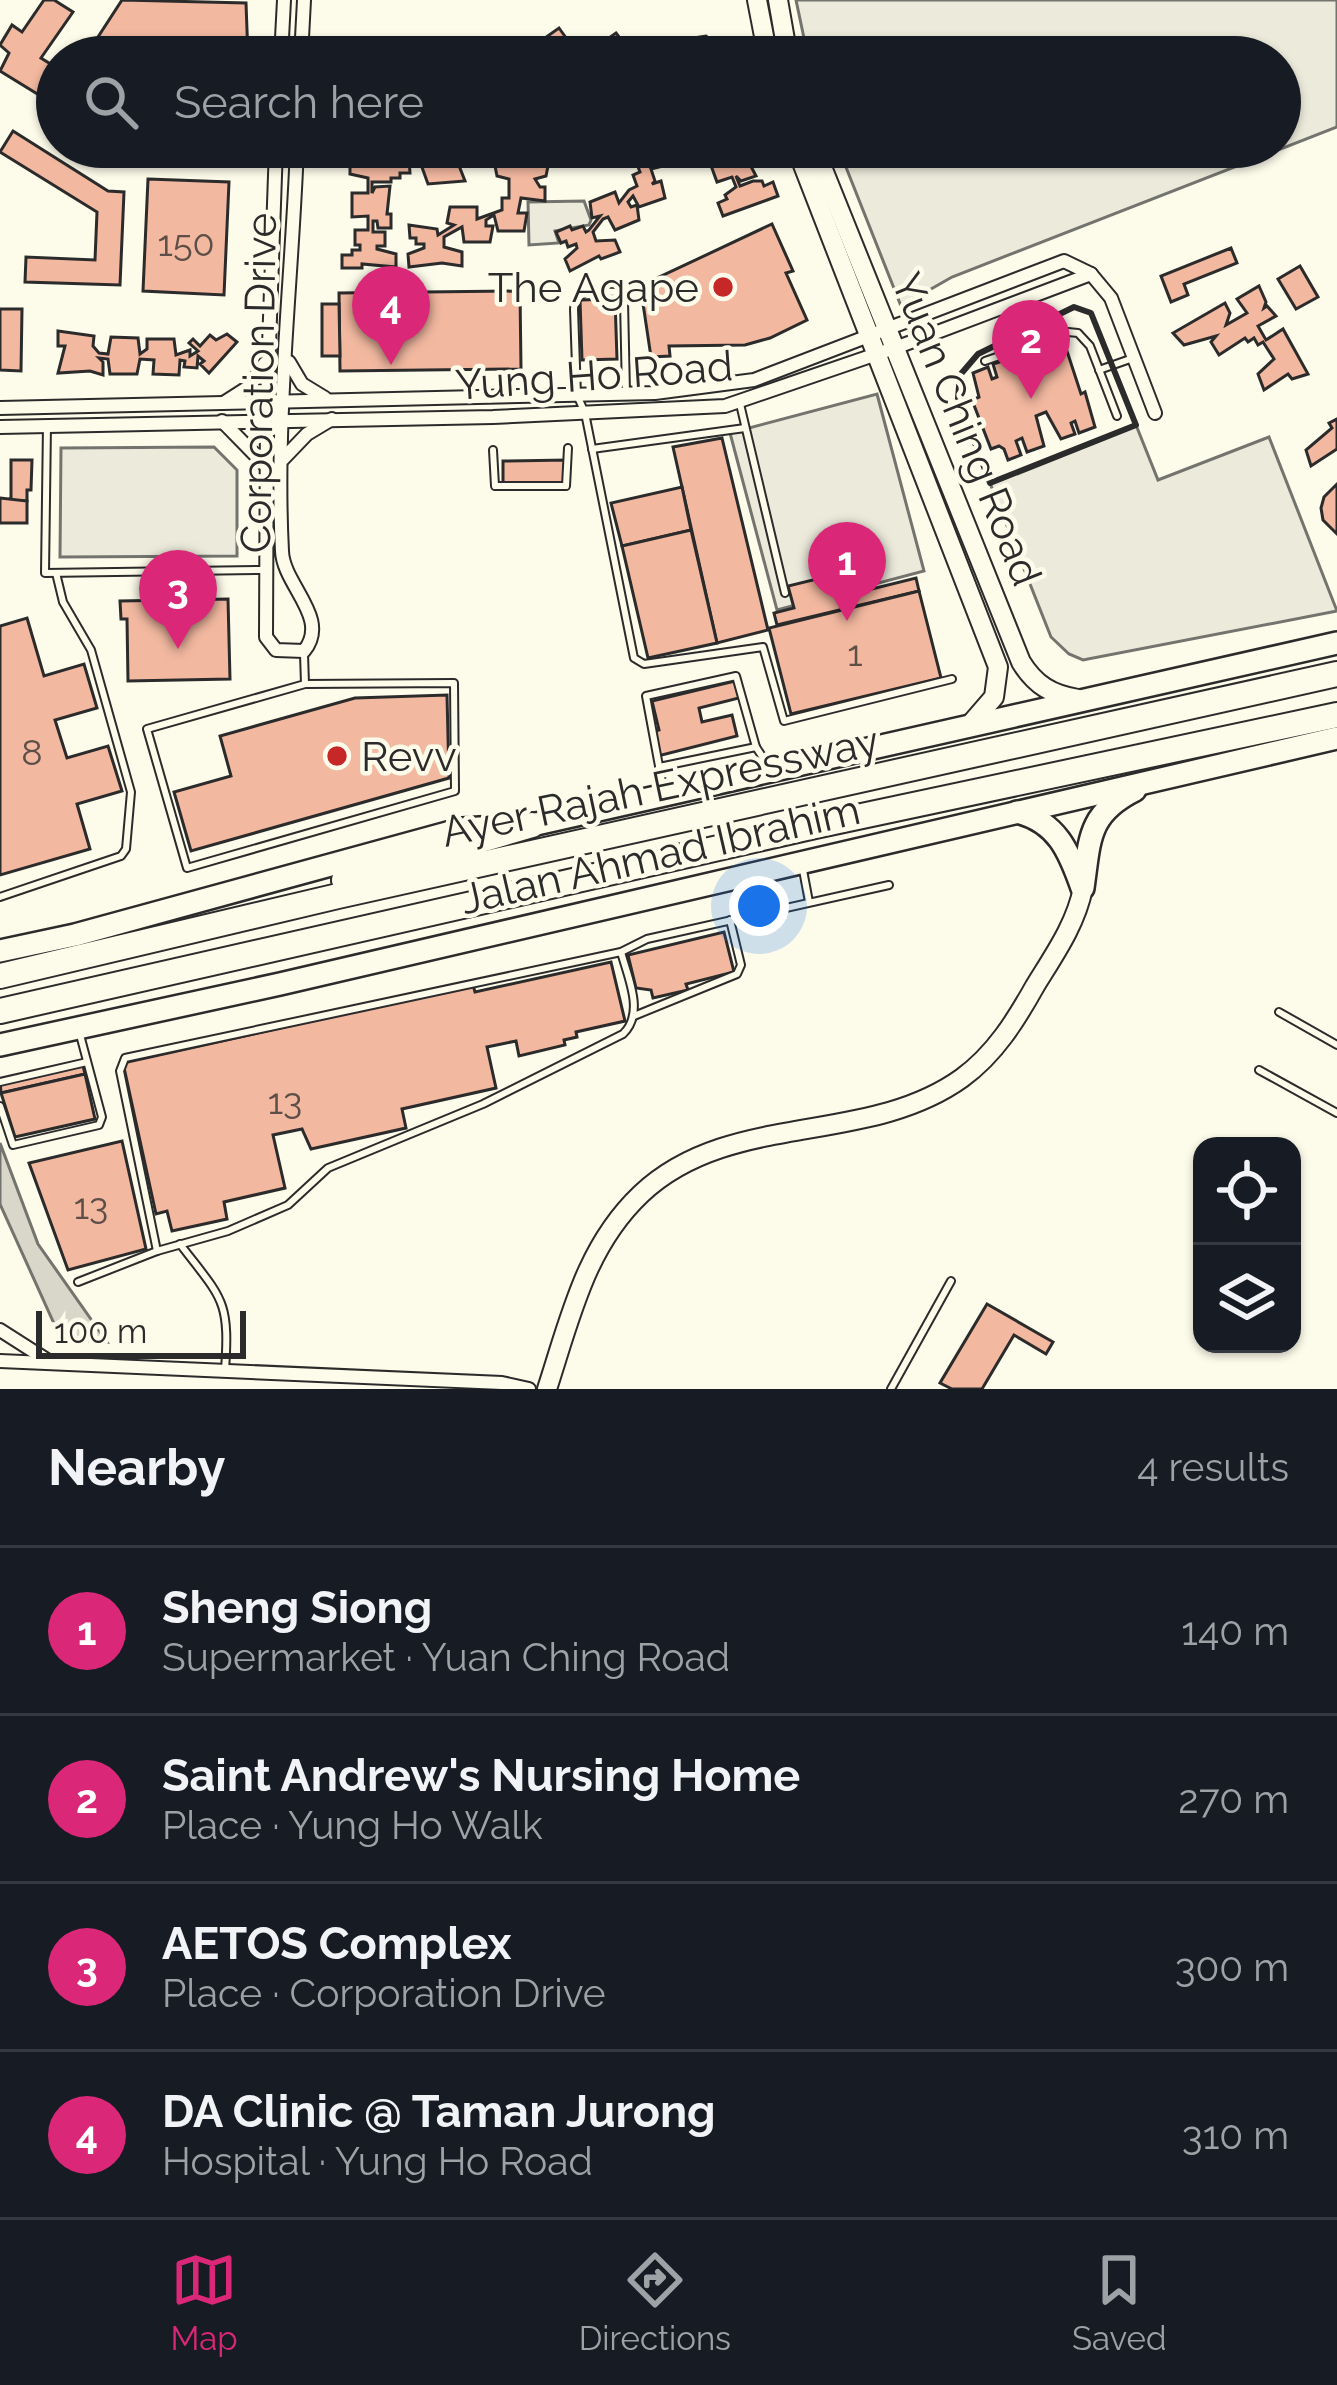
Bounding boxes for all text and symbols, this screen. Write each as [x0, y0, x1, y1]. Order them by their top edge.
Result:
search box [36, 36, 1301, 168]
icon: search [78, 69, 144, 135]
text: Search here [174, 76, 424, 129]
street label: Corporation Drive [231, 212, 286, 554]
house number: 150 [157, 222, 215, 264]
place label: The Agape [488, 263, 699, 312]
pin: 4 [352, 266, 430, 365]
street label: Yuan Ching Road [882, 266, 1051, 592]
marker: The Agape [710, 274, 736, 300]
pin: 2 [992, 300, 1070, 399]
street label: Yung Ho Road [454, 341, 734, 410]
pin: 1 [808, 522, 886, 621]
pin: 3 [139, 550, 217, 649]
house number: 1 [847, 632, 863, 674]
street label: Ayer Rajah Expressway [437, 716, 883, 857]
house number: 8 [21, 731, 43, 773]
place label: Revv [361, 732, 457, 781]
marker: Revv [324, 743, 350, 769]
street label: Jalan Ahmad Ibrahim [456, 785, 865, 924]
your location [729, 876, 789, 936]
house number: 13 [268, 1080, 302, 1122]
map controls [1193, 1137, 1301, 1353]
button: locate [1193, 1137, 1301, 1245]
house number: 13 [74, 1185, 108, 1227]
button: layers [1193, 1245, 1301, 1353]
scale bar [36, 1305, 246, 1358]
text: 100 m [54, 1312, 147, 1351]
text: Nearby [48, 1437, 225, 1497]
text: 4 results [1137, 1444, 1289, 1490]
text: Sheng Siong [162, 1581, 432, 1634]
text: 1 [77, 1608, 97, 1654]
text: 140 m [1181, 1608, 1289, 1654]
text: Supermarket · Yuan Ching Road [162, 1634, 730, 1680]
text: Saint Andrew's Nursing Home [162, 1749, 800, 1802]
text: 2 [76, 1776, 98, 1822]
text: 270 m [1178, 1776, 1289, 1822]
text: Place · Yung Ho Walk [162, 1802, 543, 1848]
text: AETOS Complex [162, 1917, 511, 1970]
text: 3 [76, 1944, 98, 1990]
text: 300 m [1175, 1944, 1289, 1990]
text: Place · Corporation Drive [162, 1970, 606, 2016]
text: DA Clinic @ Taman Jurong [162, 2085, 716, 2138]
text: 4 [76, 2112, 98, 2158]
text: 310 m [1182, 2112, 1289, 2158]
text: Hospital · Yung Ho Road [162, 2138, 593, 2184]
tab: Map [171, 2247, 238, 2358]
tab: Directions [579, 2247, 731, 2358]
tab: Saved [1072, 2247, 1166, 2358]

